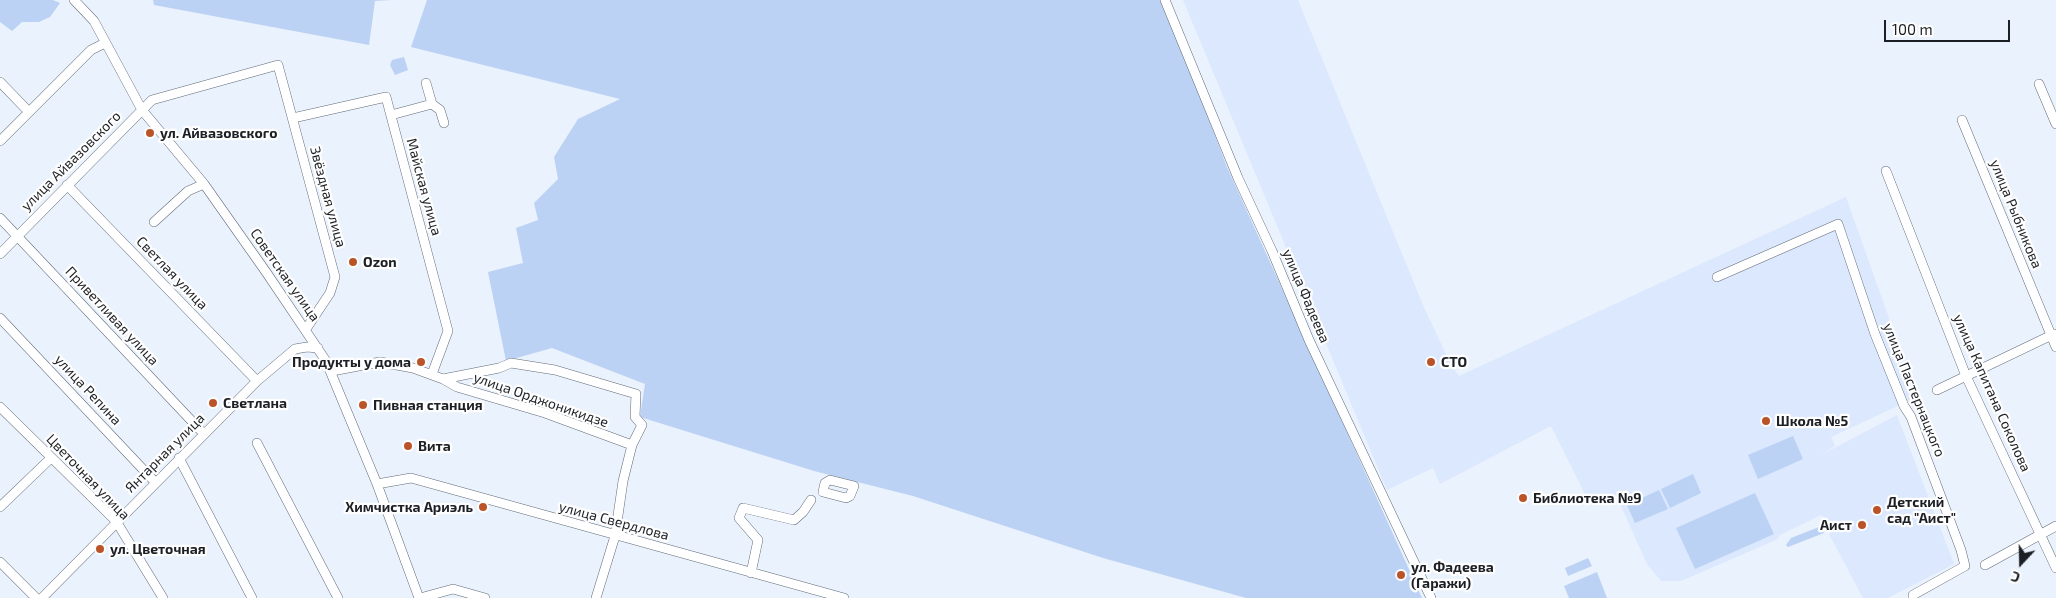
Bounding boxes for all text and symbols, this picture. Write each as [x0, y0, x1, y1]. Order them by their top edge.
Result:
scale bar [1886, 10, 2012, 42]
text: 100 m [1892, 20, 1933, 38]
street label: улица Айвазовского [18, 108, 124, 214]
place label: ул. Айвазовского [160, 125, 277, 141]
marker: ул. Айвазовского [144, 127, 156, 139]
street label: Майская улица [403, 136, 445, 238]
street label: Звёздная улица [306, 145, 350, 249]
street label: улица Рыбникова [1987, 157, 2045, 271]
street label: Советская улица [247, 225, 323, 325]
street label: Светлая улица [133, 233, 211, 313]
street label: улица Фадеева [1279, 247, 1333, 345]
place label: Ozon [363, 254, 397, 270]
marker: Ozon [347, 256, 359, 268]
street label: Приветливая улица [62, 263, 162, 369]
street label: улица Капитана Соколова [1950, 312, 2034, 474]
street label: улица Пастернацкого [1879, 321, 1949, 459]
street label: улица Репина [51, 351, 125, 429]
place label: Продукты у дома [292, 354, 411, 370]
place label: СТО [1441, 354, 1467, 370]
marker: Продукты у дома [415, 356, 427, 368]
marker: СТО [1425, 356, 1437, 368]
street label: улица Орджоникидзе [471, 369, 611, 431]
place label: Светлана [223, 395, 287, 411]
marker: Светлана [207, 397, 219, 409]
place label: Пивная станция [373, 397, 483, 413]
marker: Пивная станция [357, 399, 369, 411]
street label: Янтарная улица [122, 410, 208, 496]
place label: Школа №5 [1776, 413, 1848, 429]
marker: Школа №5 [1760, 415, 1772, 427]
street label: Цветочная улица [43, 431, 133, 523]
place label: Вита [418, 438, 451, 454]
marker: Вита [402, 440, 414, 452]
place label: Библиотека №9 [1533, 490, 1641, 506]
marker: Библиотека №9 [1517, 492, 1529, 504]
place label: Детский сад "Аист" [1887, 494, 1956, 526]
street label: улица Свердлова [557, 498, 671, 544]
place label: Химчистка Ариэль [345, 499, 473, 515]
marker: Химчистка Ариэль [477, 501, 489, 513]
marker: Детский сад "Аист" [1871, 504, 1883, 516]
place label: Аист [1820, 517, 1852, 533]
marker: Аист [1856, 519, 1868, 531]
north arrow [1996, 538, 2046, 588]
place label: ул. Цветочная [110, 541, 206, 557]
marker: ул. Цветочная [94, 543, 106, 555]
place label: ул. Фадеева (Гаражи) [1411, 559, 1494, 592]
text: С [2009, 568, 2022, 587]
marker: ул. Фадеева (Гаражи) [1395, 569, 1407, 581]

